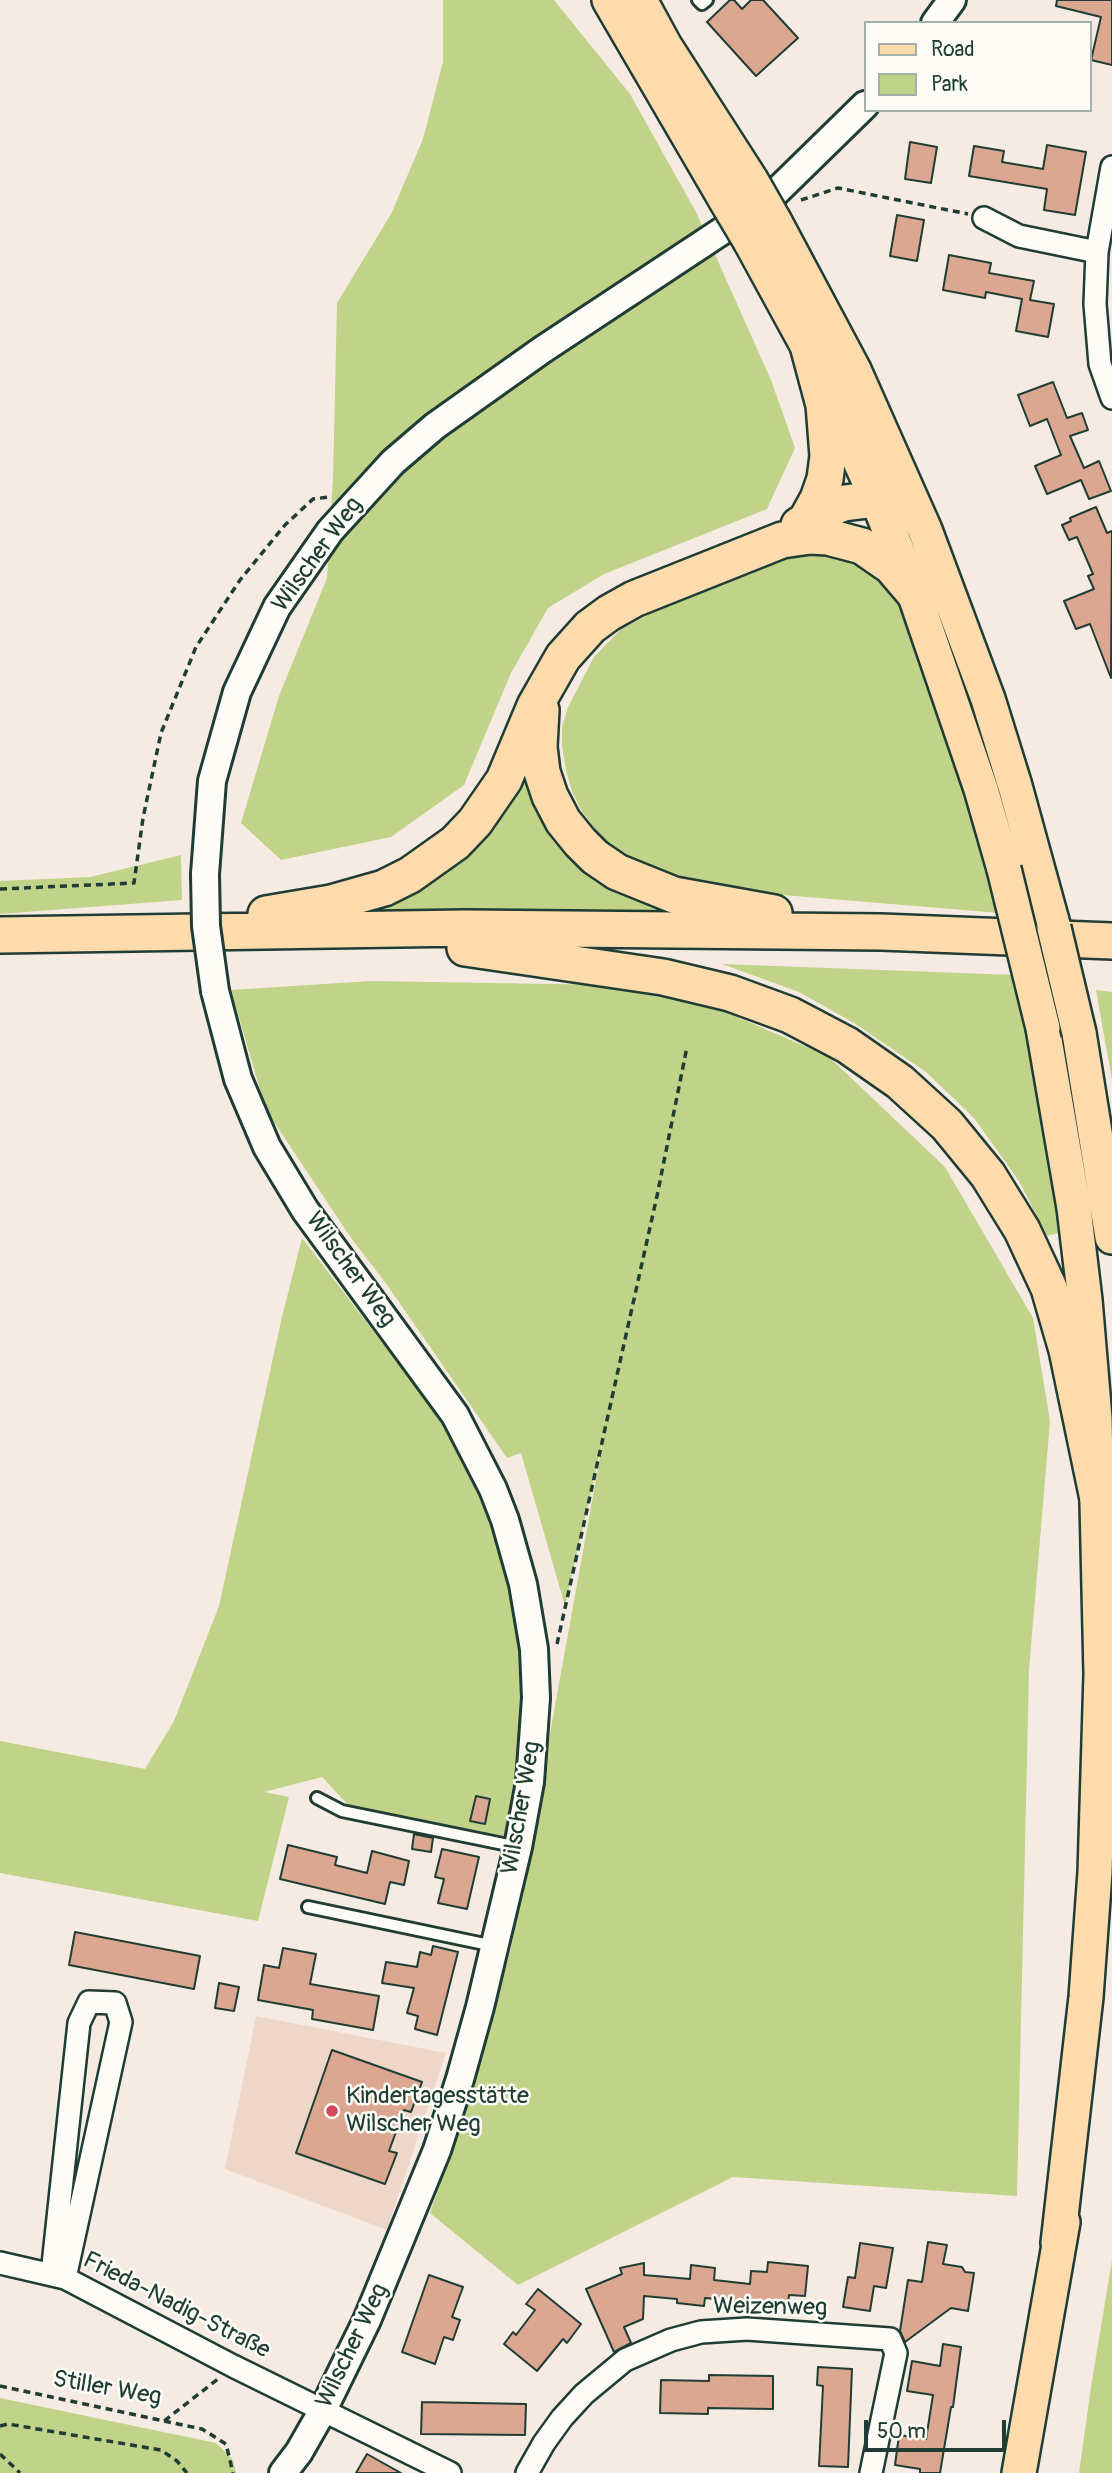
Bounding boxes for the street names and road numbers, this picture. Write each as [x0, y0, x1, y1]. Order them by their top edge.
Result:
street label: Wilscher Weg [267, 492, 369, 618]
street label: Wilscher Weg [299, 1207, 401, 1333]
street label: Wilscher Weg [496, 1739, 548, 1877]
street label: Frieda-Nadig-Straße [78, 2246, 274, 2366]
street label: Wilscher Weg [311, 2279, 395, 2413]
street label: Weizenweg [713, 2293, 827, 2323]
street label: Stiller Weg [51, 2365, 163, 2413]

